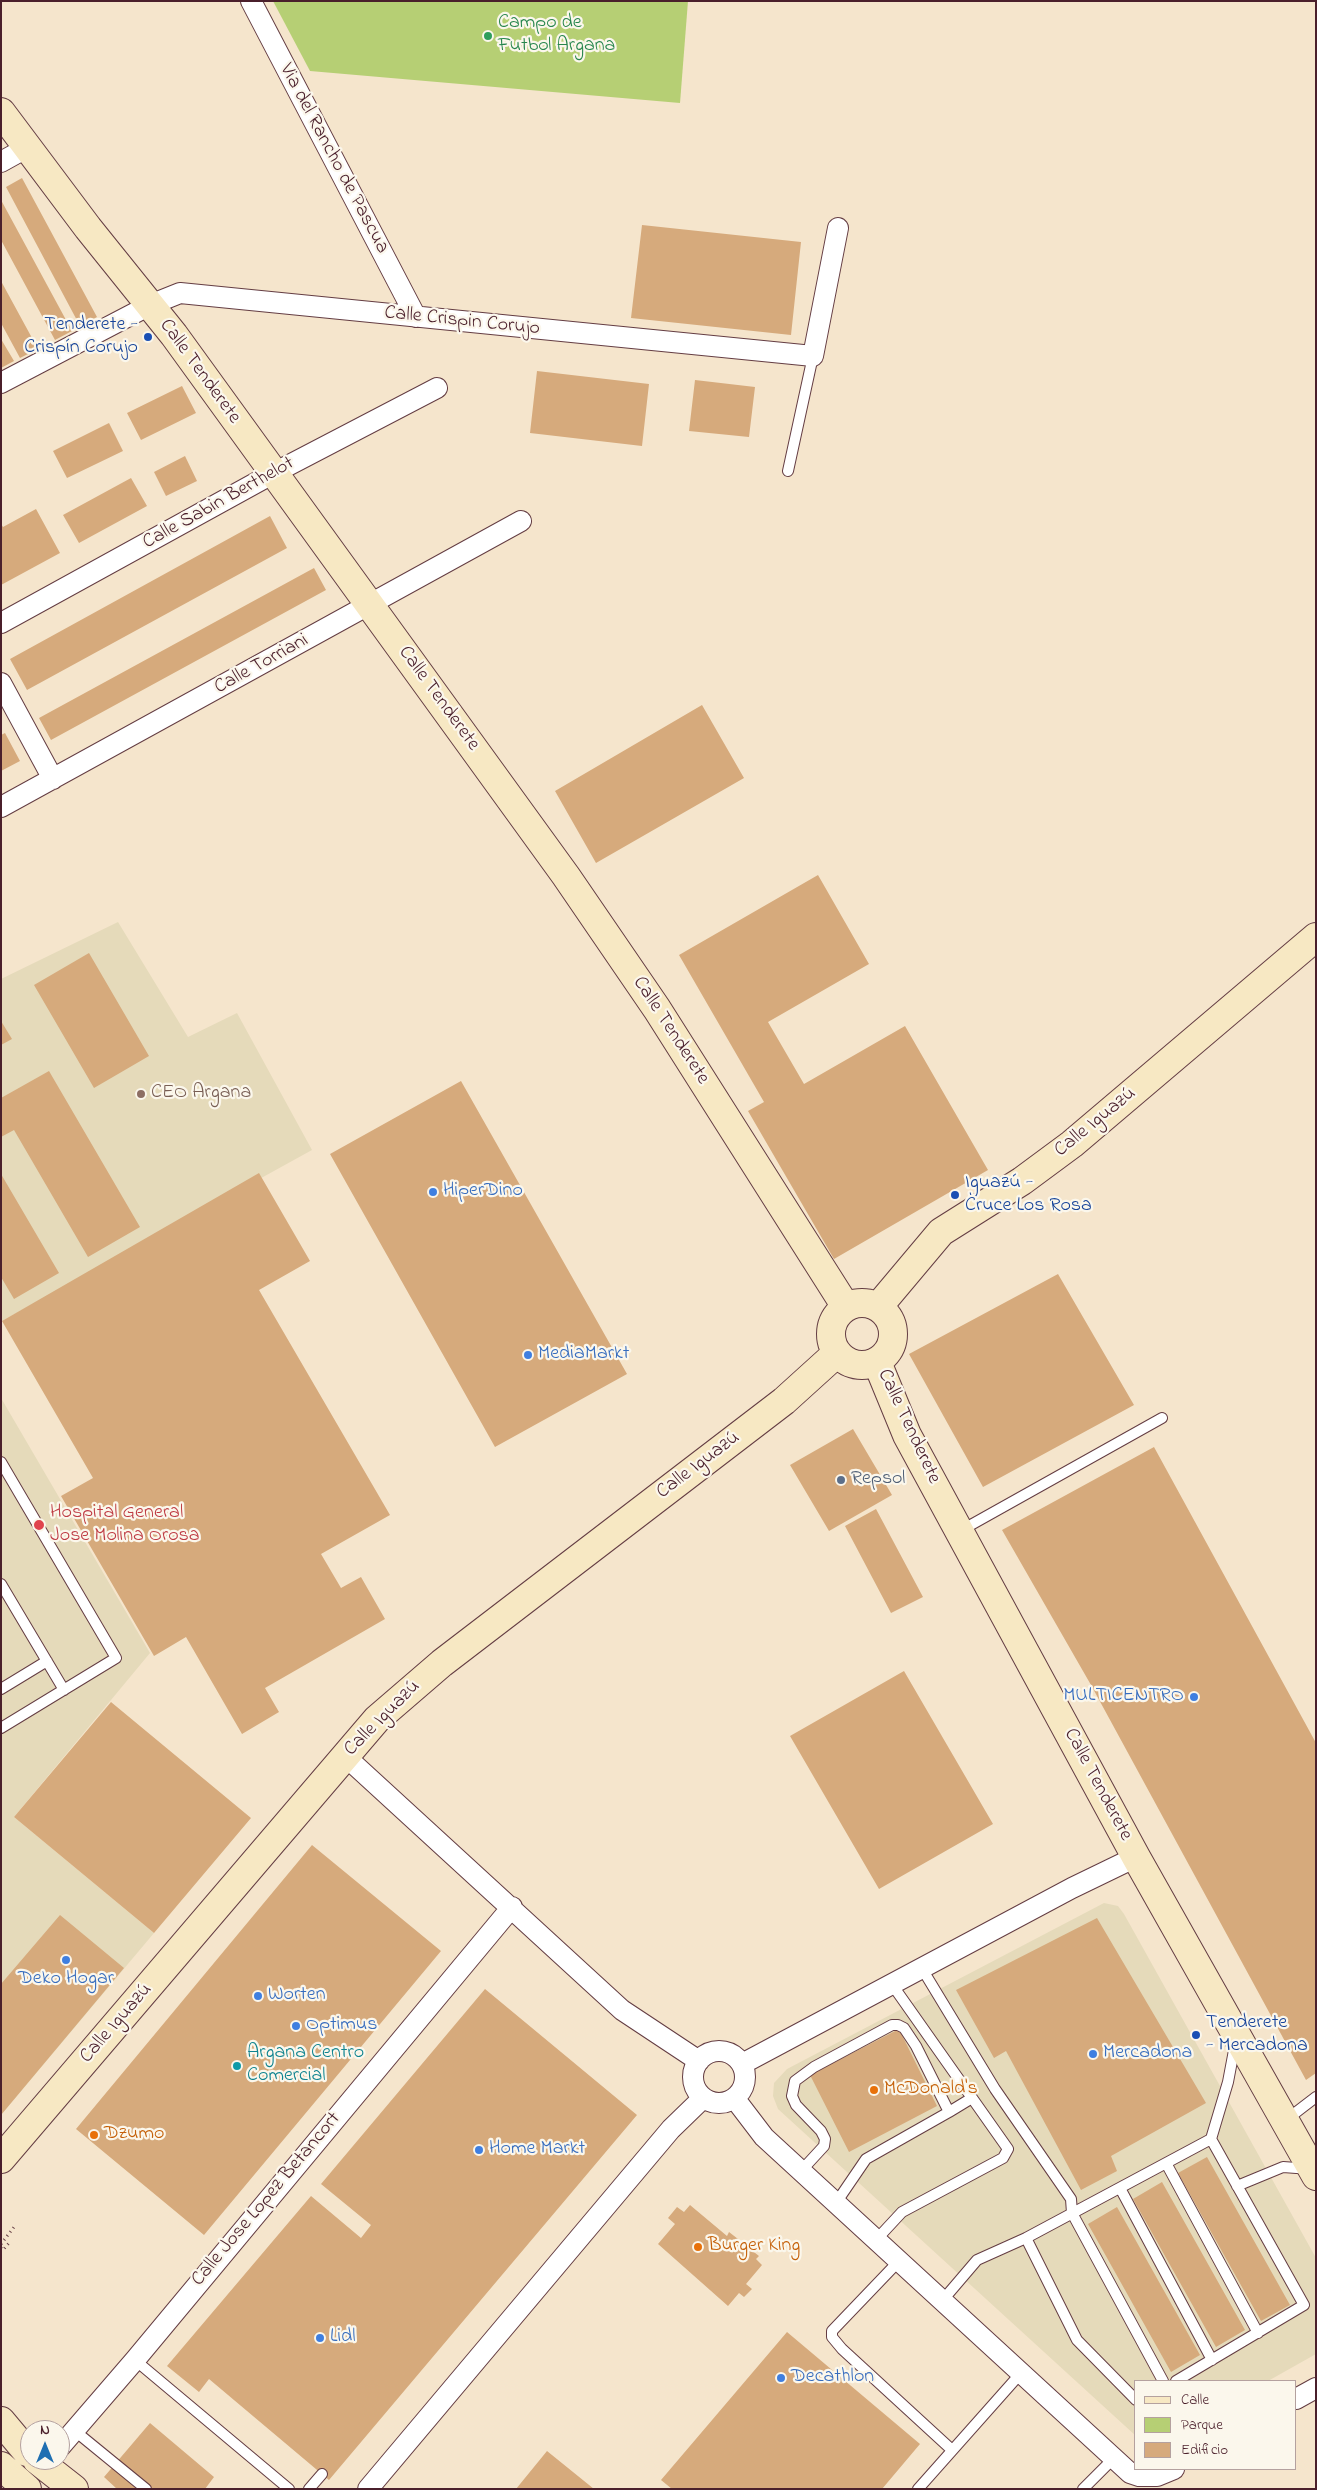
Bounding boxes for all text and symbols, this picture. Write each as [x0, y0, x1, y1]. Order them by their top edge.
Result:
place label: Campo de Futbol Argana [498, 12, 615, 59]
marker: Campo de Futbol Argana [482, 30, 494, 42]
street label: Via del Rancho de Pascua [273, 60, 393, 258]
street label: Calle Crispin Corujo [383, 302, 541, 342]
place label: Tenderete - Crispín Corujo [24, 314, 138, 361]
street label: Calle Tenderete [153, 315, 245, 429]
marker: Tenderete - Crispín Corujo [142, 331, 154, 343]
street label: Calle Sabin Berthelot [139, 452, 299, 556]
street label: Calle Torriani [211, 629, 313, 701]
street label: Calle Tenderete [392, 642, 484, 756]
street label: Calle Tenderete [626, 973, 714, 1089]
place label: CEO Argana [151, 1082, 251, 1106]
street label: Calle Iguazú [1050, 1083, 1142, 1163]
marker: CEO Argana [135, 1088, 147, 1100]
place label: Iguazú - Cruce Los Rosa [965, 1172, 1092, 1219]
place label: HiperDino [443, 1180, 523, 1204]
marker: HiperDino [427, 1186, 439, 1198]
marker: Iguazú - Cruce Los Rosa [949, 1189, 961, 1201]
place label: MediaMarkt [538, 1343, 629, 1367]
marker: MediaMarkt [522, 1349, 534, 1361]
street label: Calle Tenderete [871, 1366, 945, 1488]
street label: Calle Iguazú [653, 1427, 745, 1505]
place label: Repsol [851, 1468, 905, 1492]
marker: Repsol [835, 1474, 847, 1486]
place label: Hospital General Jose Molina Orosa [50, 1502, 200, 1549]
marker: Hospital General Jose Molina Orosa [32, 1518, 46, 1532]
street label: Calle Iguazú [340, 1676, 426, 1762]
place label: MULTICENTRO [1063, 1685, 1184, 1709]
marker: MULTICENTRO [1188, 1691, 1200, 1703]
street label: Calle Tenderete [1057, 1725, 1137, 1845]
marker: Deko Hogar [60, 1954, 72, 1966]
place label: Deko Hogar [18, 1968, 114, 1992]
street label: Calle Iguazú [76, 1979, 158, 2069]
place label: Worten [268, 1984, 326, 2008]
marker: Worten [252, 1990, 264, 2002]
place label: Tenderete - Mercadona [1206, 2012, 1308, 2059]
place label: Optimus [306, 2014, 377, 2038]
marker: Optimus [290, 2020, 302, 2032]
marker: Tenderete - Mercadona [1190, 2029, 1202, 2041]
place label: Argana Centro Comercial [247, 2042, 364, 2089]
place label: Mercadona [1103, 2042, 1192, 2066]
marker: Mercadona [1087, 2048, 1099, 2060]
marker: Argana Centro Comercial [231, 2060, 243, 2072]
place label: McDonald's [884, 2078, 978, 2102]
marker: McDonald's [868, 2084, 880, 2096]
street label: Calle Jose Lopez Betancort [187, 2108, 347, 2292]
place label: Dzumo [104, 2123, 164, 2147]
marker: Dzumo [88, 2129, 100, 2141]
place label: Home Markt [489, 2138, 585, 2162]
marker: Home Markt [473, 2144, 485, 2156]
place label: Burger King [708, 2235, 800, 2259]
marker: Burger King [692, 2241, 704, 2253]
place label: Lidl [330, 2326, 356, 2350]
marker: Lidl [314, 2332, 326, 2344]
place label: Decathlon [791, 2366, 874, 2390]
marker: Decathlon [775, 2372, 787, 2384]
legend [1134, 2380, 1297, 2470]
text: Calle [1181, 2389, 1209, 2411]
text: Parque [1181, 2414, 1223, 2436]
north arrow [20, 2420, 70, 2470]
text: N [40, 2420, 50, 2441]
text: Edificio [1181, 2439, 1228, 2461]

